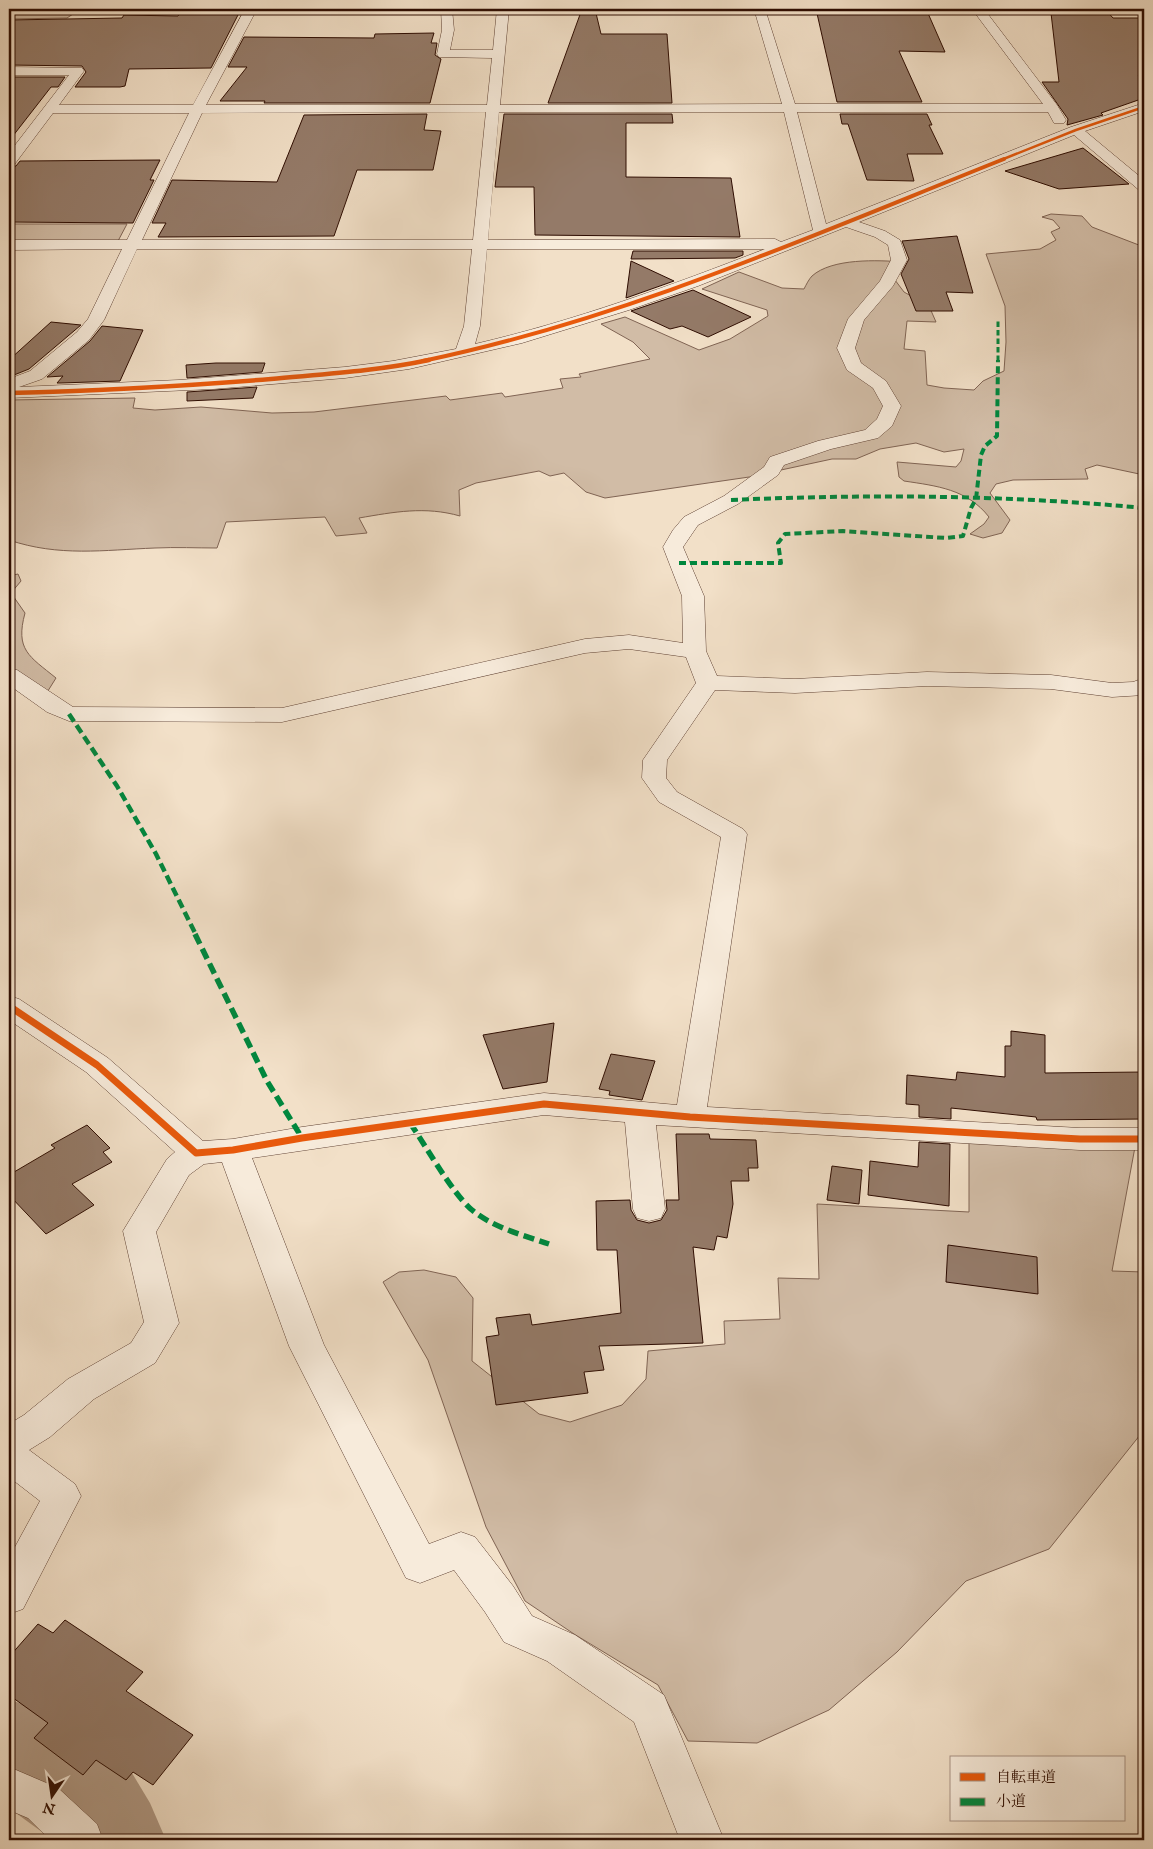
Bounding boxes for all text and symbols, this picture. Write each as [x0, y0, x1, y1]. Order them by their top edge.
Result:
legend [950, 1756, 1126, 1822]
text: 自転車道 [996, 1768, 1056, 1787]
north arrow [28, 1772, 78, 1822]
text: 小道 [996, 1792, 1026, 1811]
text: N [41, 1798, 58, 1818]

